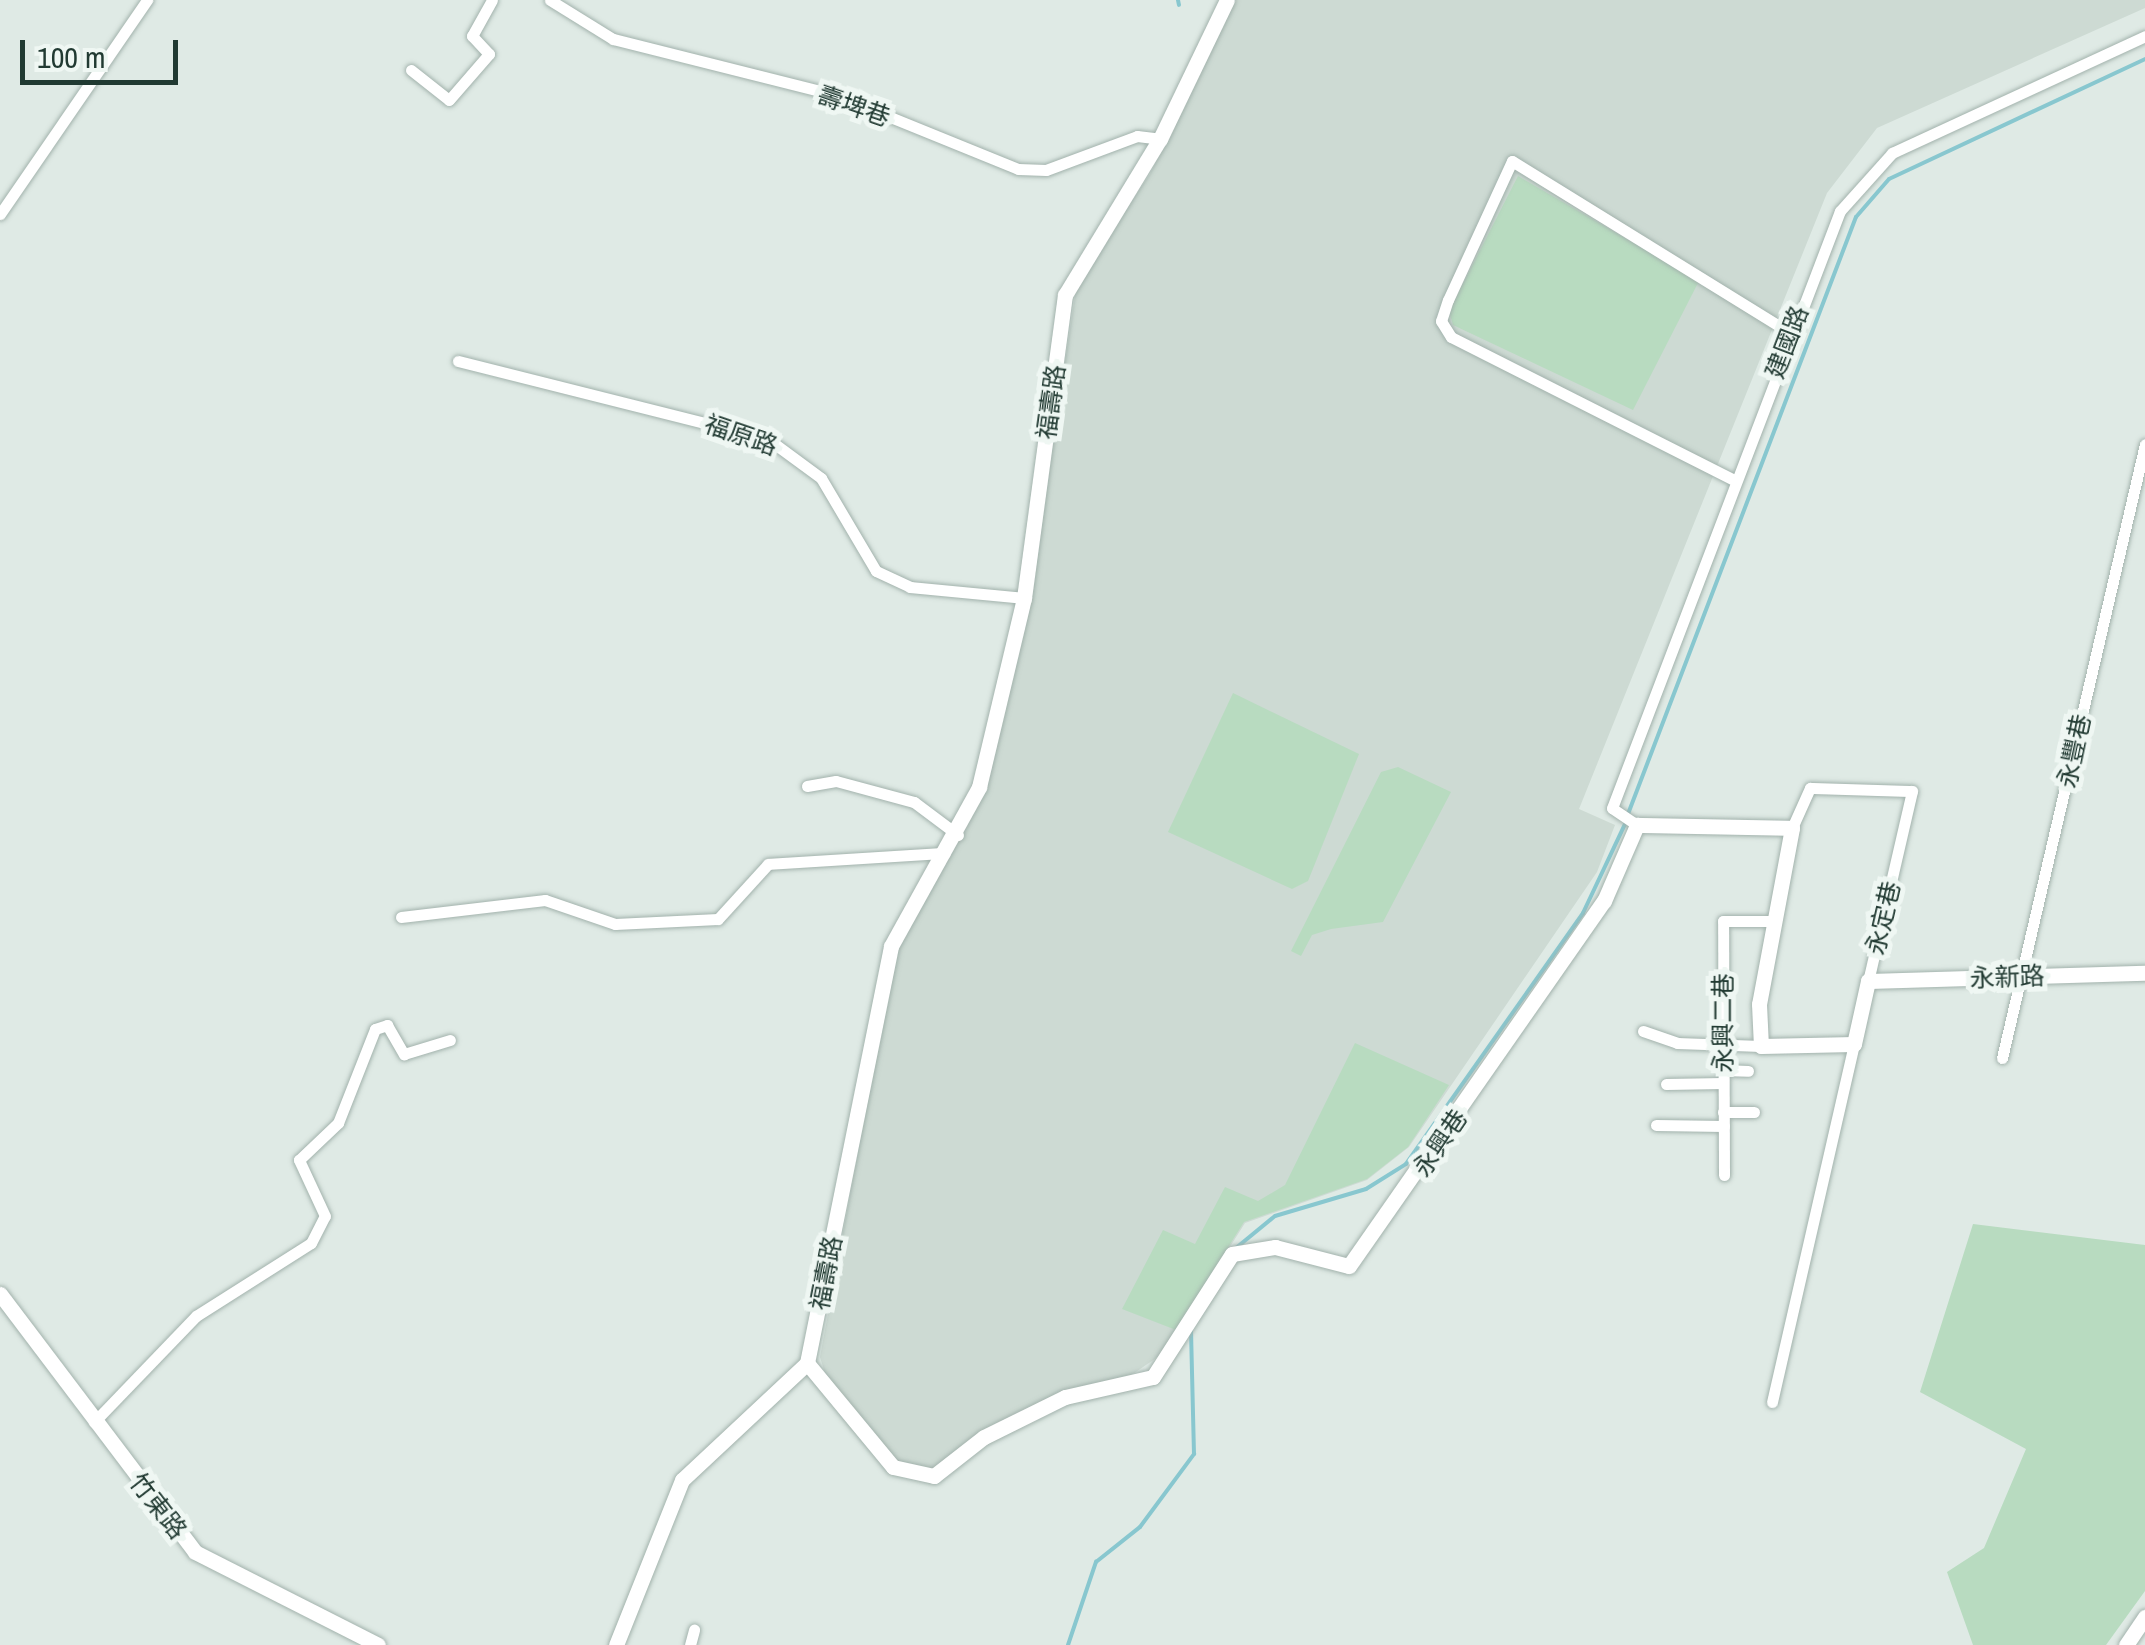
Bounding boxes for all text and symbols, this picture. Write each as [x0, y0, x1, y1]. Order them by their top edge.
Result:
scale bar [25, 20, 182, 82]
text: 100 m [37, 37, 105, 77]
street label: 壽埤巷 [814, 80, 894, 132]
street label: 建國路 [1760, 302, 1814, 382]
street label: 福壽路 [1031, 363, 1071, 441]
street label: 福原路 [701, 409, 781, 461]
street label: 永豐巷 [2052, 711, 2096, 791]
street label: 永定巷 [1860, 878, 1906, 958]
street label: 永新路 [1969, 961, 2045, 993]
street label: 永興二巷 [1708, 973, 1738, 1073]
street label: 永興巷 [1407, 1104, 1473, 1182]
street label: 福壽路 [804, 1233, 848, 1313]
street label: 竹東路 [123, 1467, 193, 1545]

